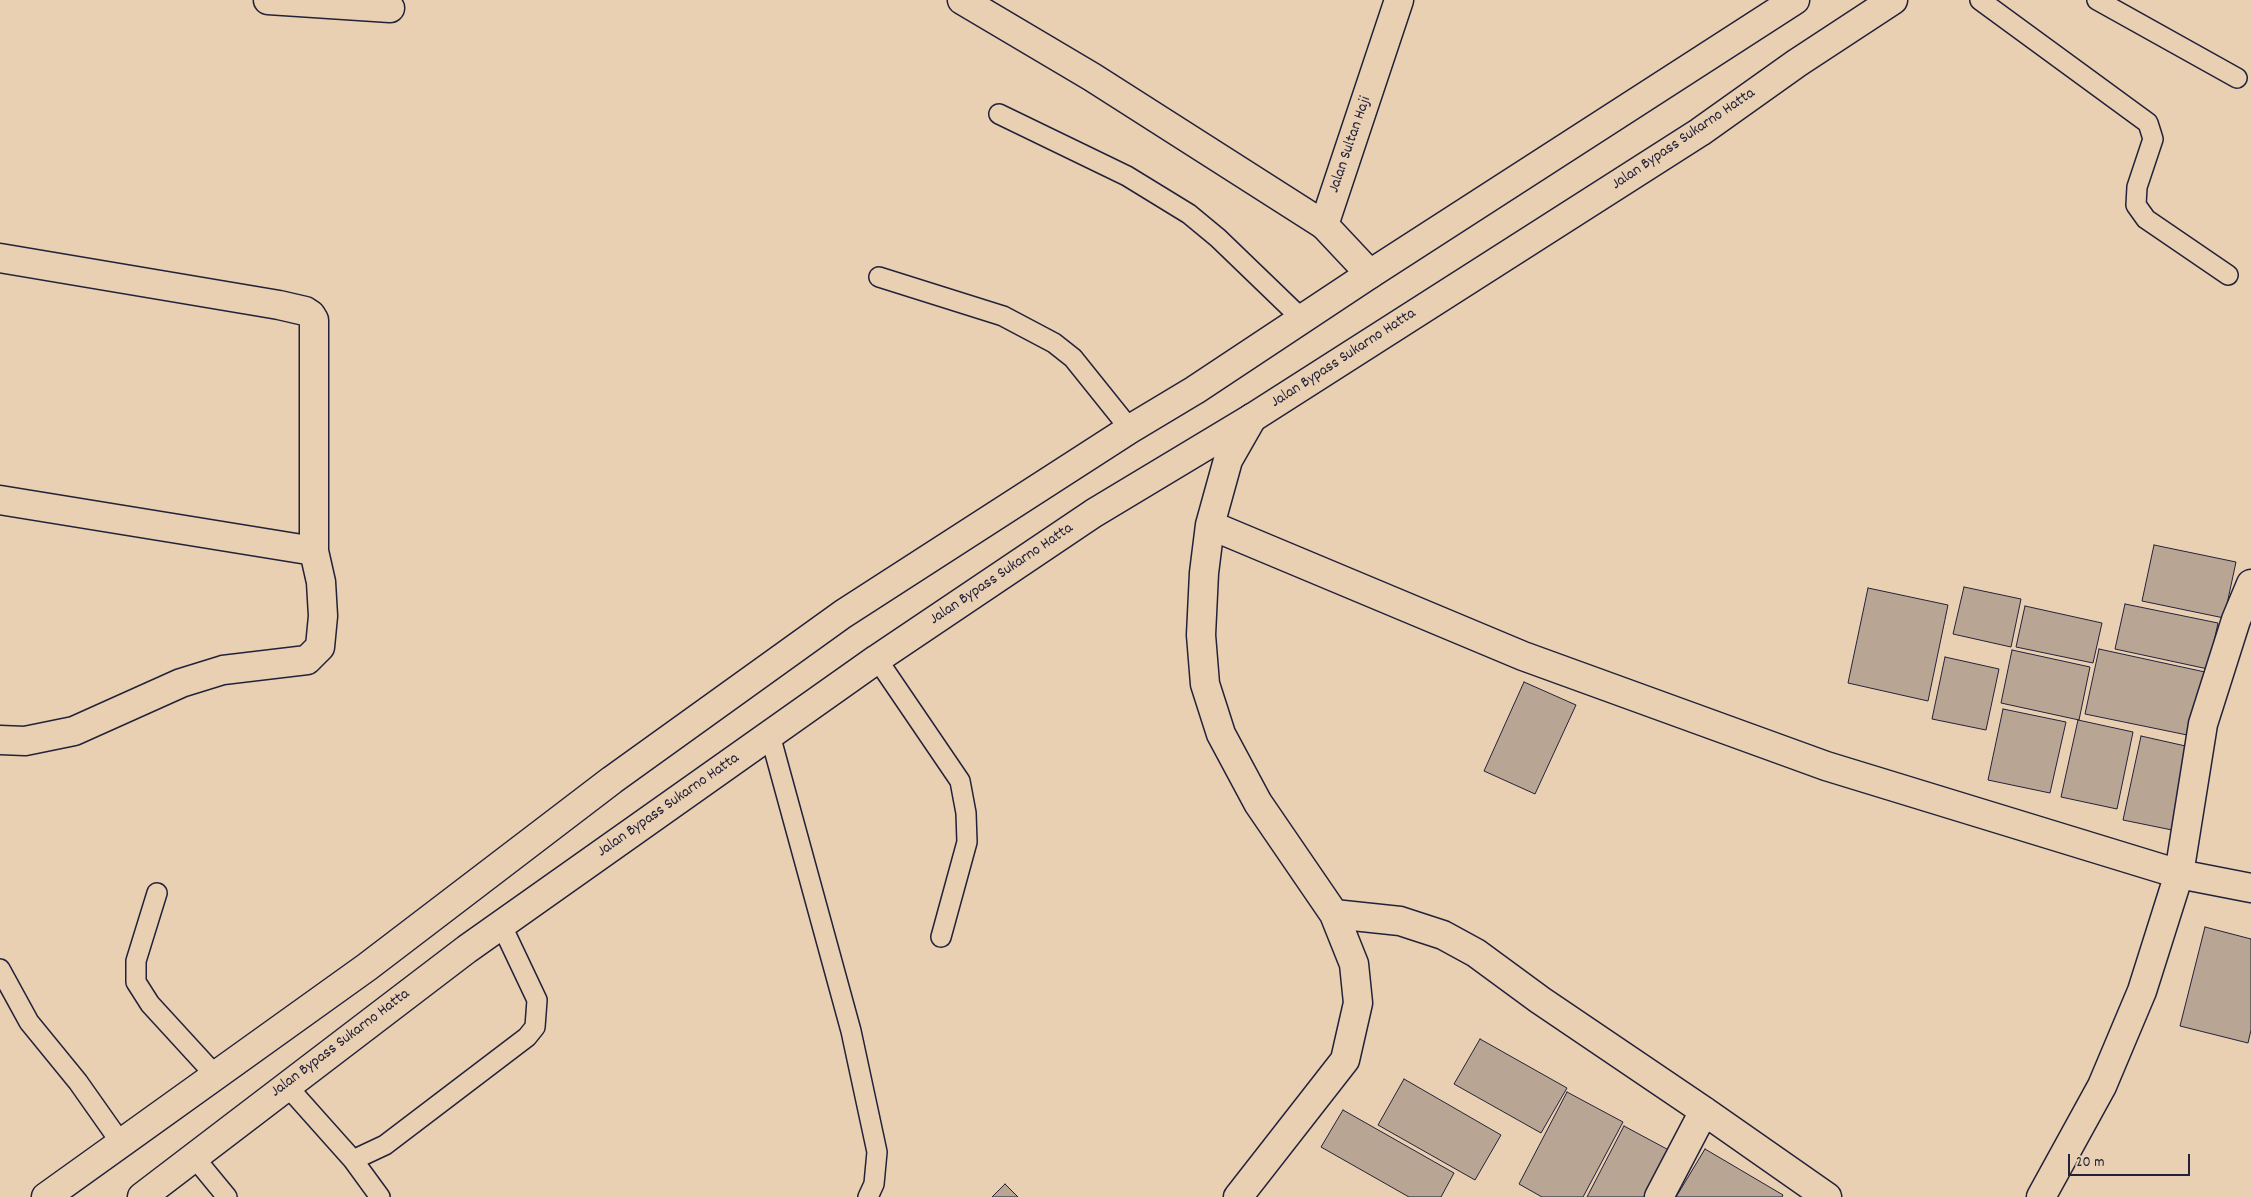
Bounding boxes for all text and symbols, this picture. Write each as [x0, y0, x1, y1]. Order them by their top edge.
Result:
street label: Jalan Bypass Sukarno Hatta [1609, 85, 1759, 195]
street label: Jalan Sultan Haji [1326, 94, 1376, 196]
street label: Jalan Bypass Sukarno Hatta [1268, 305, 1420, 413]
street label: Jalan Bypass Sukarno Hatta [927, 520, 1077, 630]
street label: Jalan Bypass Sukarno Hatta [594, 750, 744, 862]
street label: Jalan Bypass Sukarno Hatta [268, 986, 414, 1102]
scale bar [2071, 1144, 2194, 1176]
text: 20 m [2076, 1152, 2104, 1174]

